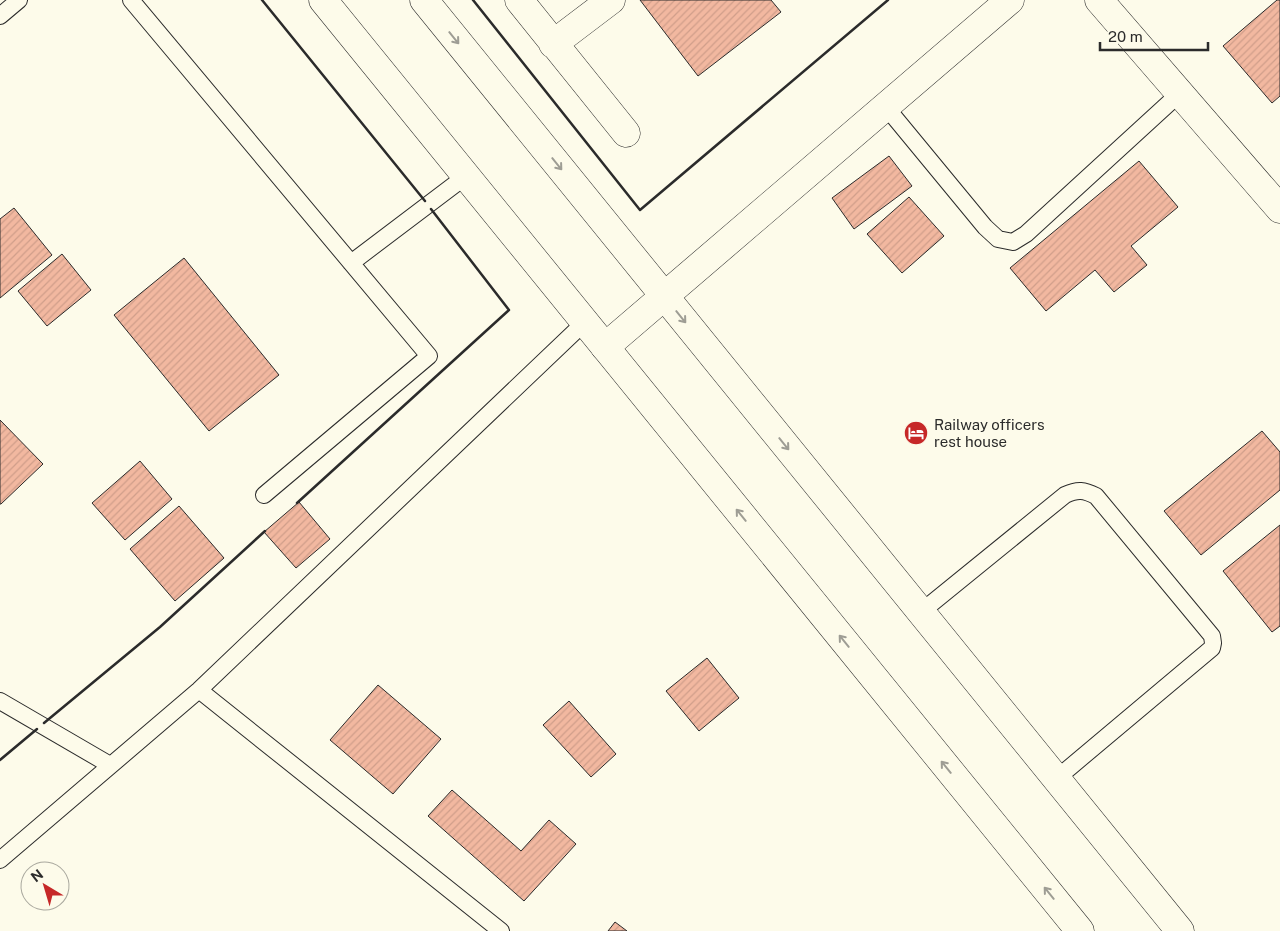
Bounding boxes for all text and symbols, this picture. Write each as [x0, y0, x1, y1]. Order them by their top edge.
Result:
scale bar [1100, 20, 1208, 52]
text: 20 m [1108, 28, 1143, 45]
one-way arrow [449, 31, 460, 44]
one-way arrow [551, 157, 562, 170]
one-way arrow [676, 311, 687, 324]
place label: Railway officers rest house [934, 416, 1045, 450]
hotel icon: Railway officers rest house [903, 420, 929, 446]
one-way arrow [778, 437, 789, 450]
one-way arrow [736, 509, 747, 522]
one-way arrow [838, 635, 849, 648]
one-way arrow [941, 761, 952, 774]
north arrow [20, 861, 70, 911]
text: N [28, 866, 46, 885]
one-way arrow [1043, 887, 1054, 900]

